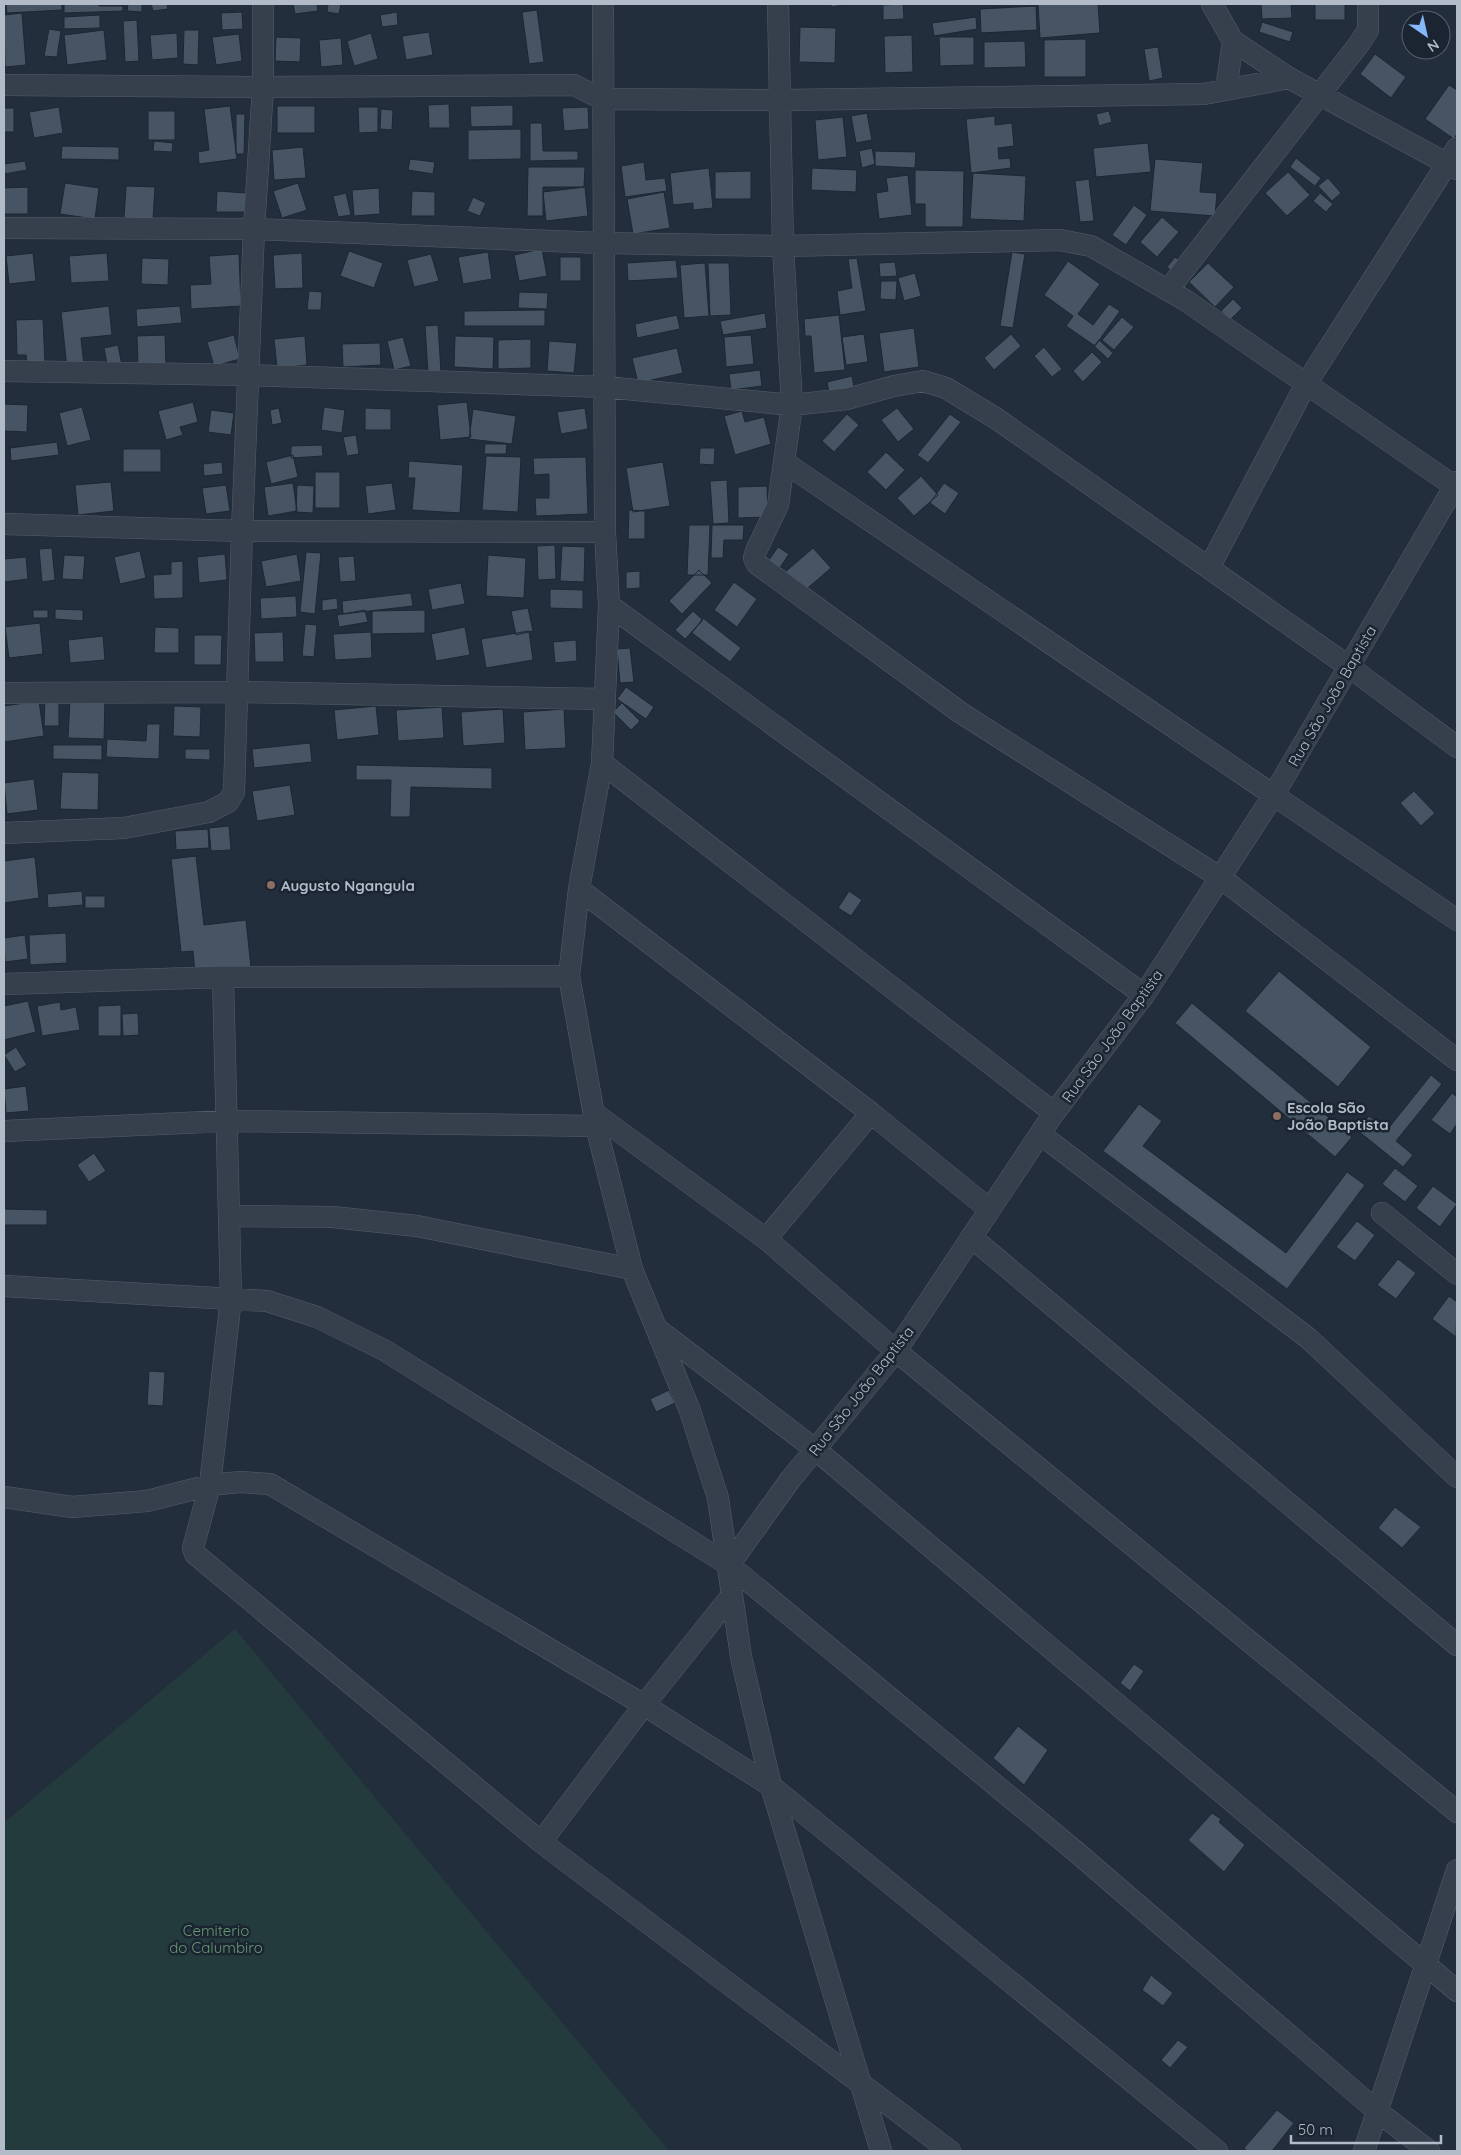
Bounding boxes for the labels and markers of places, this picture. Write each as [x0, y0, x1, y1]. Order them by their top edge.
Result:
place label: Augusto Ngangula [281, 876, 415, 895]
marker: Augusto Ngangula [265, 879, 277, 891]
place label: Escola São João Baptista [1287, 1098, 1389, 1134]
marker: Escola São João Baptista [1271, 1110, 1283, 1122]

